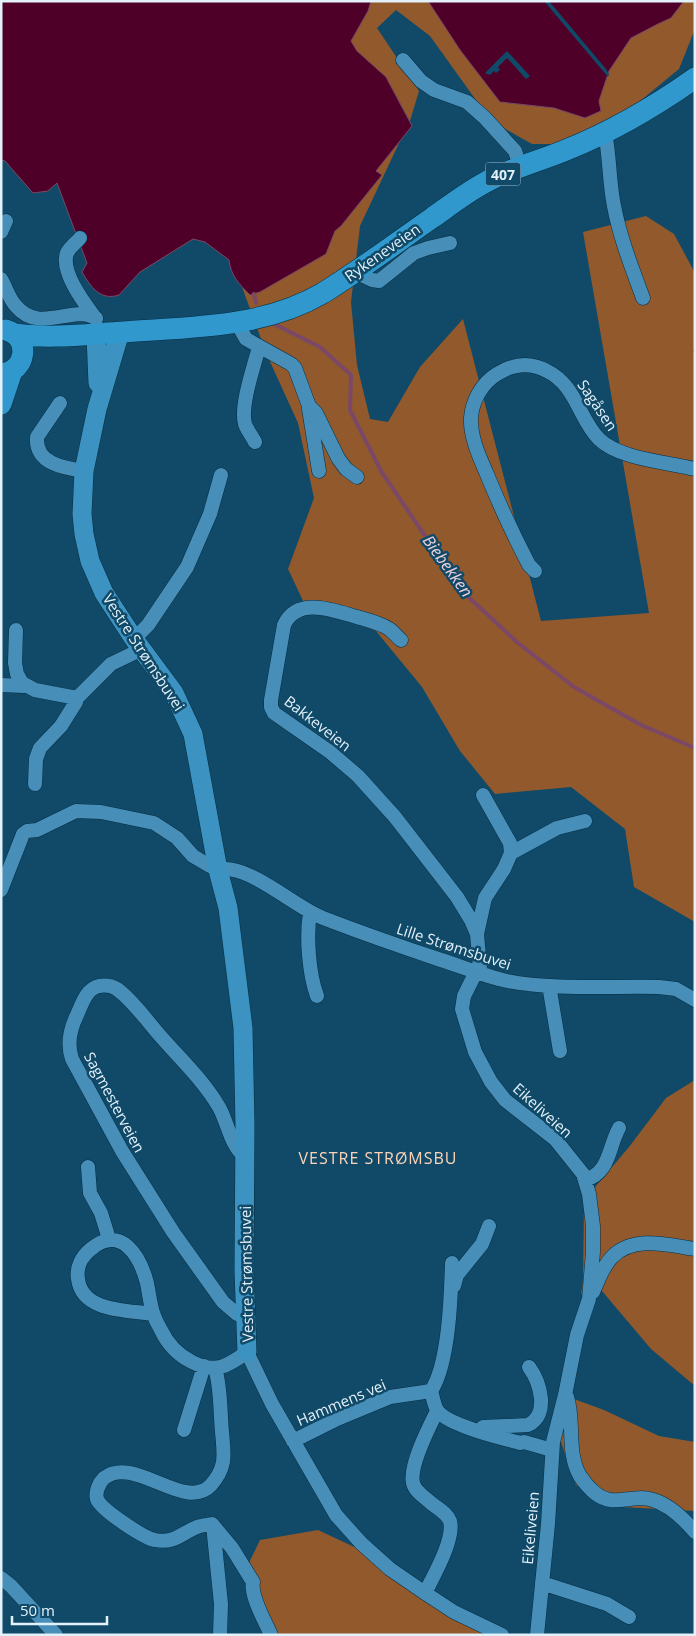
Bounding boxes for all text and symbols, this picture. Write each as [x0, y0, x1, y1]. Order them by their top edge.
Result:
road number: 407 [486, 162, 520, 185]
street label: Rykeneveien [340, 219, 424, 285]
street label: Sagåsen [574, 375, 622, 435]
water label: Biebekken [418, 531, 478, 601]
street label: Vestre Strømsbuvei [99, 589, 189, 715]
street label: Bakkeveien [281, 691, 355, 755]
street label: Lille Strømsbuvei [394, 918, 514, 974]
street label: Sagmesterveien [80, 1048, 150, 1156]
street label: Eikeliveien [509, 1078, 577, 1142]
district label: VESTRE STRØMSBU [298, 1147, 458, 1169]
street label: Vestre Strømsbuvei [235, 1206, 257, 1342]
street label: Hammens vei [293, 1374, 389, 1430]
street label: Eikeliveien [517, 1491, 543, 1565]
scale bar [12, 1594, 108, 1626]
text: 50 m [20, 1600, 55, 1620]

